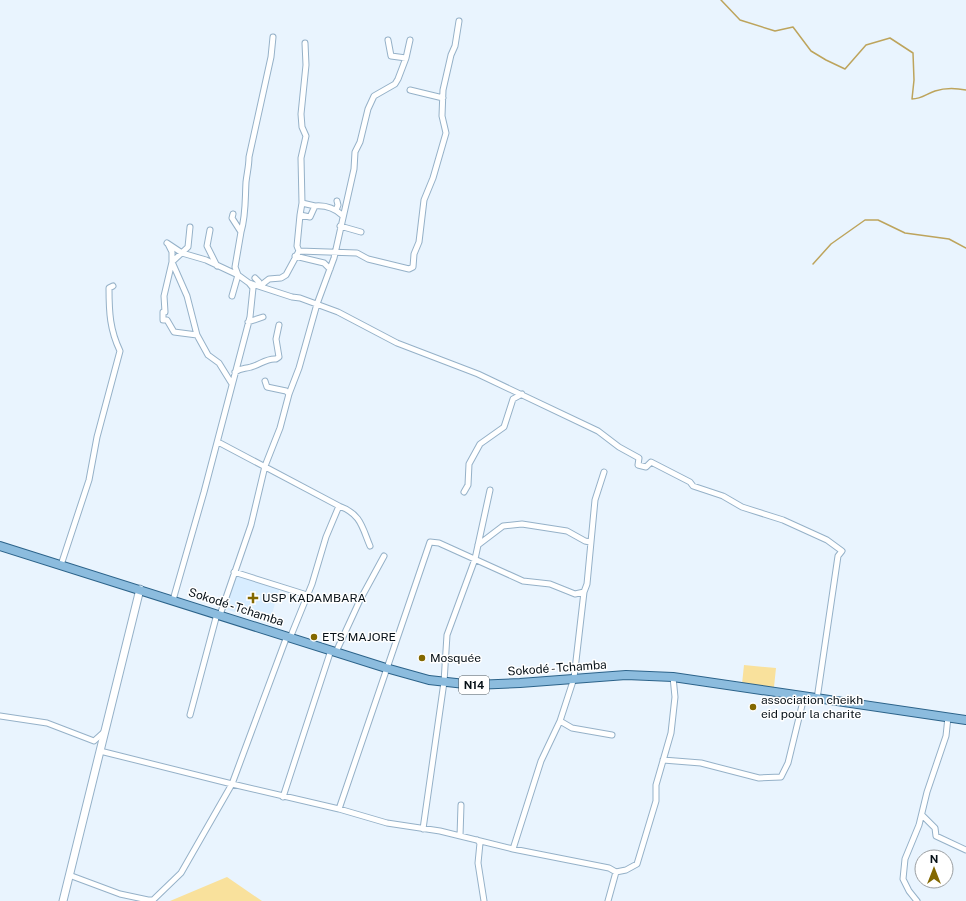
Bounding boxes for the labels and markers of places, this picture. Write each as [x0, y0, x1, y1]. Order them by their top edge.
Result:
place label: USP KADAMBARA [262, 591, 367, 605]
marker: USP KADAMBARA [247, 592, 259, 604]
place label: ETS MAJORE [322, 630, 396, 644]
marker: ETS MAJORE [309, 632, 319, 642]
place label: Mosquée [430, 651, 481, 665]
marker: Mosquée [417, 653, 427, 663]
place label: association cheikh eid pour la charite [761, 693, 863, 721]
marker: association cheikh eid pour la charite [748, 702, 758, 712]

